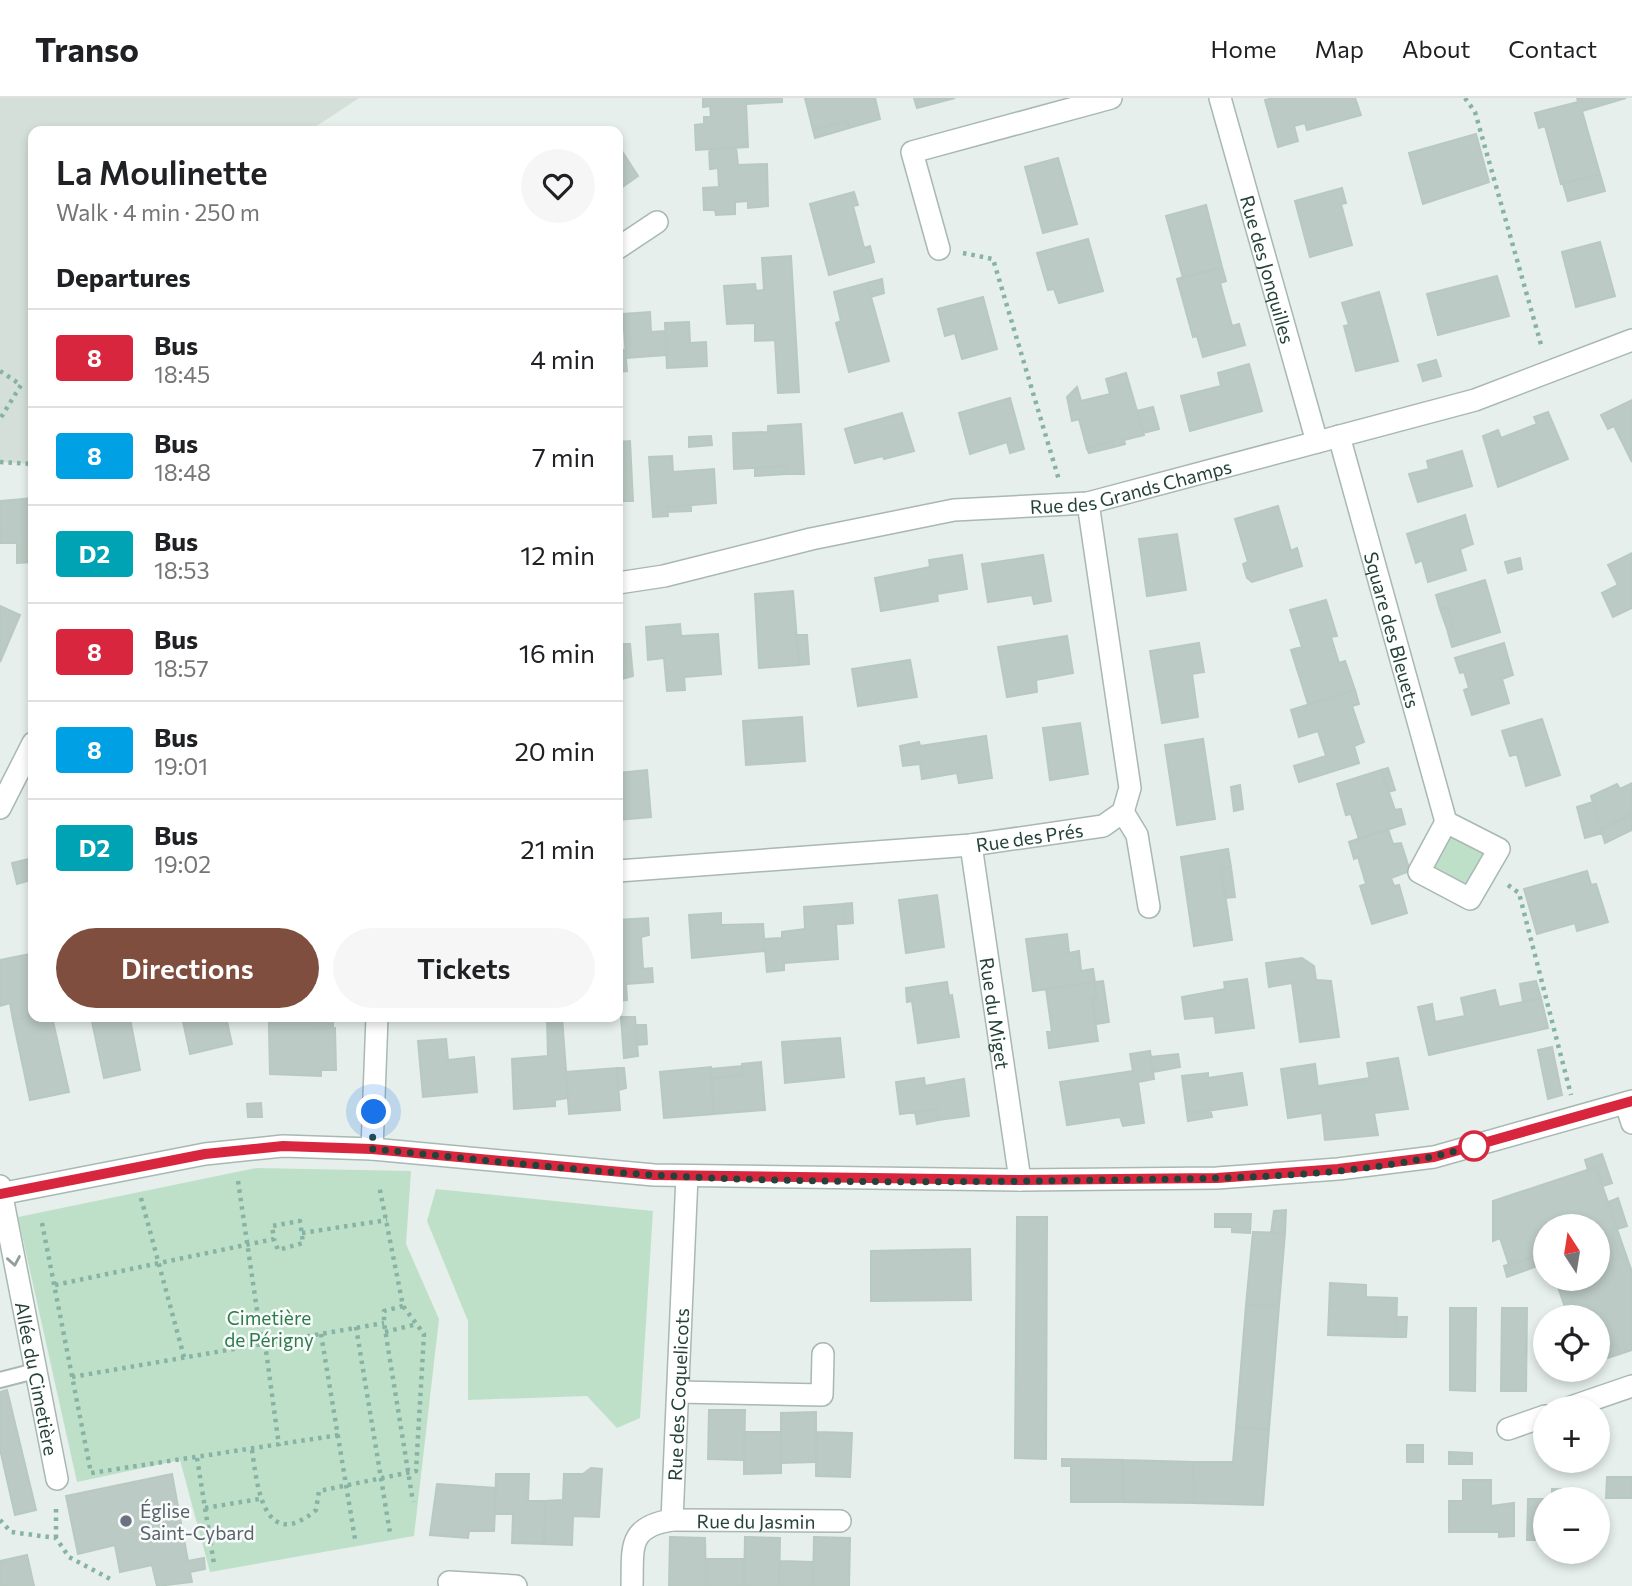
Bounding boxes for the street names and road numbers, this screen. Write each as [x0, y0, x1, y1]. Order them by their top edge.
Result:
street label: Rue des Jonquilles [1236, 193, 1300, 346]
street label: Rue des Grands Champs [1029, 454, 1234, 518]
street label: Square des Bleuets [1360, 549, 1425, 710]
street label: Rue des Prés [974, 818, 1085, 856]
street label: Rue du Miget [976, 956, 1015, 1071]
street label: Allée du Cimetière [11, 1300, 64, 1457]
street label: Rue des Coquelicots [662, 1307, 693, 1481]
street label: Rue du Jasmin [697, 1509, 815, 1532]

